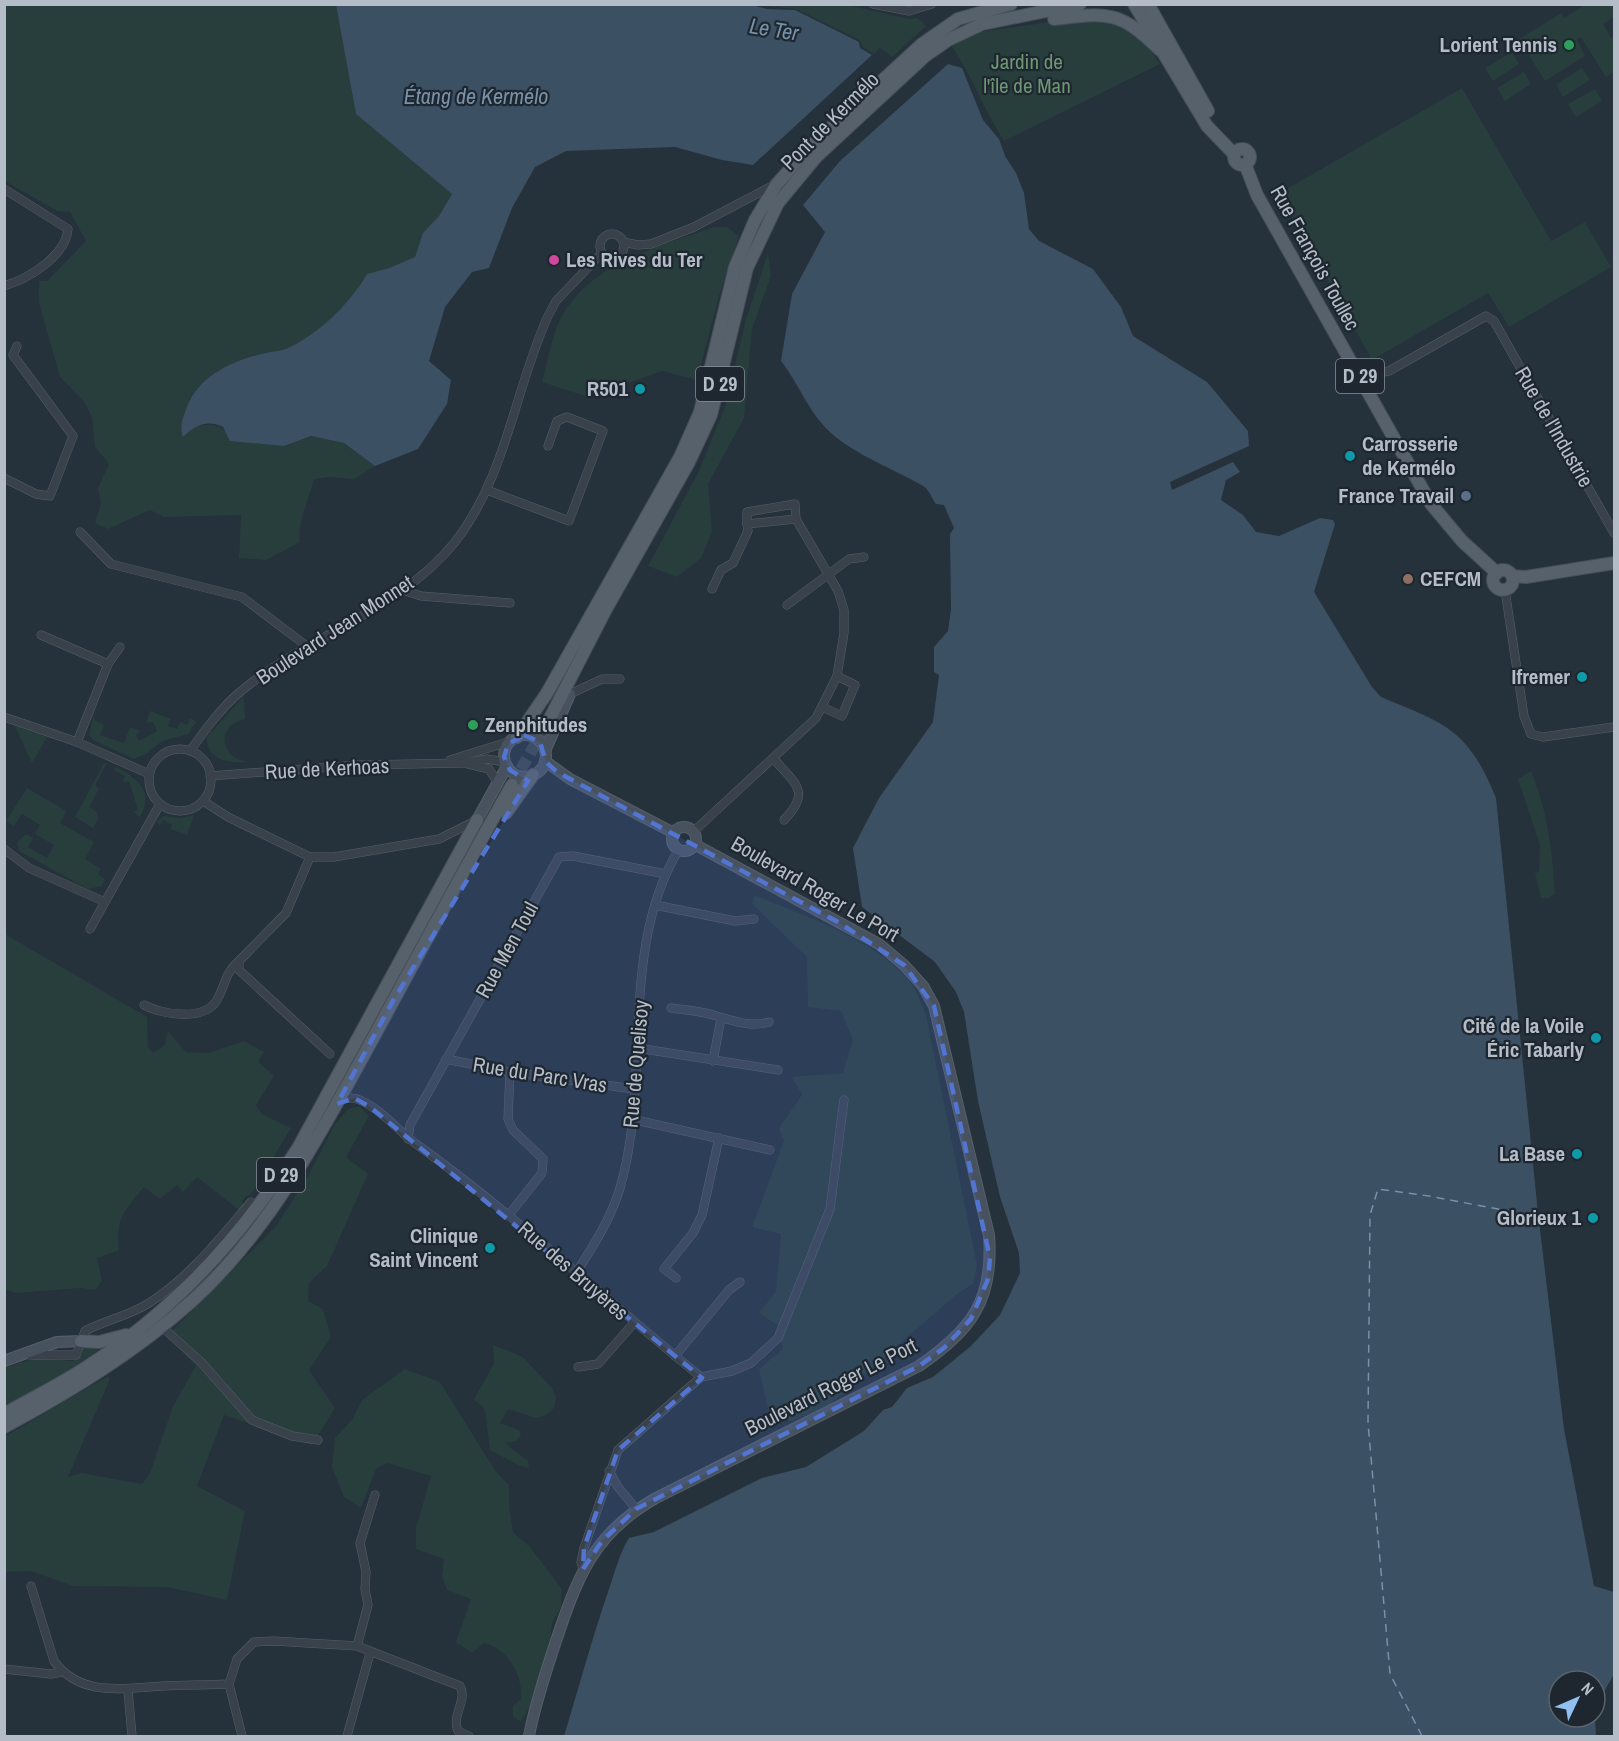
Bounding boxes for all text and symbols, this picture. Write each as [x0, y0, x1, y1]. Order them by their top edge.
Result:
water label: Le Ter [747, 10, 802, 48]
place label: Lorient Tennis [1440, 30, 1557, 59]
marker: Lorient Tennis [1562, 38, 1576, 52]
park label: Jardin de l'île de Man [983, 47, 1071, 100]
street label: Pont de Kermélo [774, 65, 885, 176]
water label: Étang de Kermélo [404, 81, 548, 111]
street label: Rue François Toullec [1264, 180, 1367, 335]
place label: Les Rives du Ter [566, 245, 703, 274]
marker: Les Rives du Ter [547, 253, 561, 267]
road number: D 29 [1336, 359, 1384, 393]
street label: Rue de l'Industrie [1508, 361, 1601, 492]
road number: D 29 [696, 367, 744, 401]
place label: R501 [587, 374, 628, 403]
marker: R501 [633, 382, 647, 396]
place label: Carrosserie de Kermélo [1362, 429, 1458, 482]
marker: Carrosserie de Kermélo [1343, 449, 1357, 463]
place label: France Travail [1338, 481, 1454, 510]
marker: France Travail [1459, 489, 1473, 503]
place label: CEFCM [1420, 564, 1481, 593]
street label: Boulevard Jean Monnet [251, 568, 419, 691]
marker: CEFCM [1401, 572, 1415, 586]
place label: Ifremer [1512, 662, 1570, 691]
marker: Ifremer [1575, 670, 1589, 684]
place label: Zenphitudes [485, 710, 587, 739]
marker: Zenphitudes [466, 718, 480, 732]
street label: Rue de Kerhoas [264, 751, 390, 786]
street label: Boulevard Roger Le Port [726, 829, 905, 949]
street label: Rue Men Toul [468, 896, 545, 1003]
street label: Rue de Quelisoy [615, 998, 656, 1129]
place label: Cité de la Voile Éric Tabarly [1463, 1011, 1584, 1064]
marker: Cité de la Voile Éric Tabarly [1589, 1031, 1603, 1045]
street label: Rue du Parc Vras [471, 1050, 609, 1099]
place label: La Base [1499, 1139, 1565, 1168]
marker: La Base [1570, 1147, 1584, 1161]
road number: D 29 [257, 1158, 305, 1192]
place label: Glorieux 1 [1497, 1203, 1581, 1232]
marker: Glorieux 1 [1586, 1211, 1600, 1225]
street label: Rue des Bruyères [512, 1214, 635, 1327]
place label: Clinique Saint Vincent [369, 1221, 478, 1274]
marker: Clinique Saint Vincent [483, 1241, 497, 1255]
street label: Boulevard Roger Le Port [740, 1331, 922, 1442]
north arrow [1547, 1669, 1607, 1729]
text: N [1577, 1678, 1599, 1700]

